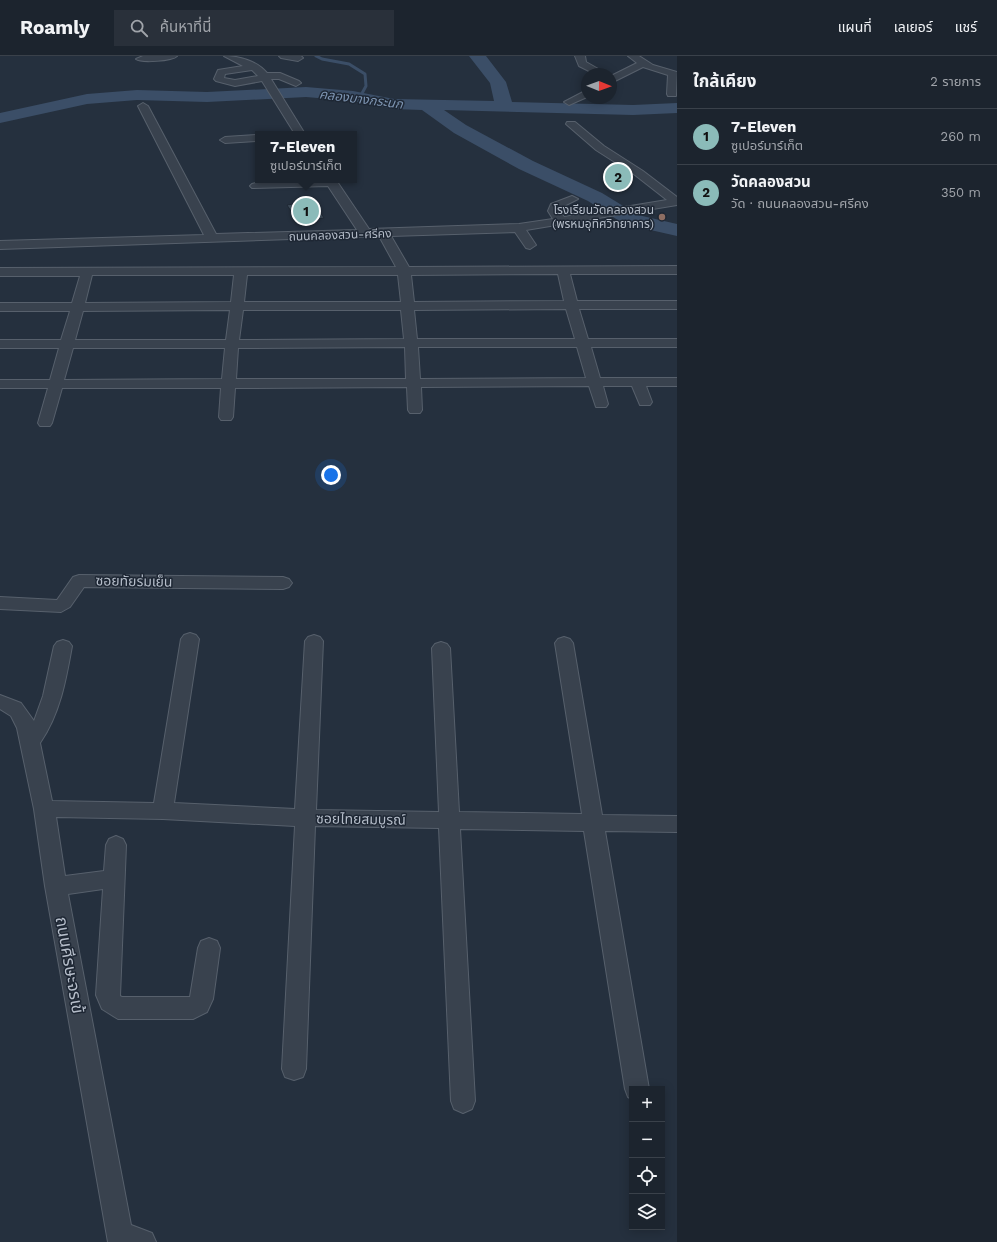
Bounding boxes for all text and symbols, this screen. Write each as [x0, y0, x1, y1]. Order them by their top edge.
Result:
search box [114, 10, 394, 46]
text: Roamly [20, 16, 90, 39]
icon: search [128, 17, 150, 39]
text: ค้นหาที่นี่ [160, 18, 211, 36]
text: แผนที่ [838, 19, 872, 35]
text: เลเยอร์ [894, 19, 933, 35]
text: แชร์ [955, 19, 977, 35]
north arrow [581, 68, 617, 104]
text: ใกล้เคียง [693, 71, 756, 91]
text: 2 รายการ [930, 74, 981, 89]
water label: คลองบางกระนก [318, 86, 405, 112]
text: 7-Eleven [731, 118, 796, 136]
text: 1 [703, 129, 709, 144]
text: 260 m [941, 129, 981, 144]
popup [255, 131, 357, 183]
text: 7-Eleven [270, 138, 335, 156]
text: ซูเปอร์มาร์เก็ต [731, 138, 803, 153]
text: ซูเปอร์มาร์เก็ต [270, 158, 342, 173]
pin: 2 [605, 162, 631, 192]
text: วัดคลองสวน [731, 173, 811, 191]
text: 2 [702, 185, 710, 200]
text: 350 m [941, 185, 981, 200]
pin: 1 [293, 196, 319, 226]
text: วัด · ถนนคลองสวน-ศรีคง [731, 196, 869, 211]
place label: โรงเรียนวัดคลองสวน (พรหมอุทิศวิทยาคาร) [552, 203, 654, 231]
marker: โรงเรียนวัดคลองสวน (พรหมอุทิศวิทยาคาร) [657, 212, 667, 222]
street label: ถนนคลองสวน-ศรีคง [288, 226, 392, 244]
your location [321, 465, 341, 485]
street label: ซอยทัยร่มเย็น [95, 572, 173, 590]
street label: ซอยไทยสมบูรณ์ [316, 810, 406, 829]
street label: ถนนศีรษะจรเข้ [52, 915, 88, 1015]
map controls [629, 1086, 665, 1230]
button: + [629, 1086, 665, 1122]
button: − [629, 1122, 665, 1158]
button: locate [629, 1158, 665, 1194]
button: layers [629, 1194, 665, 1230]

